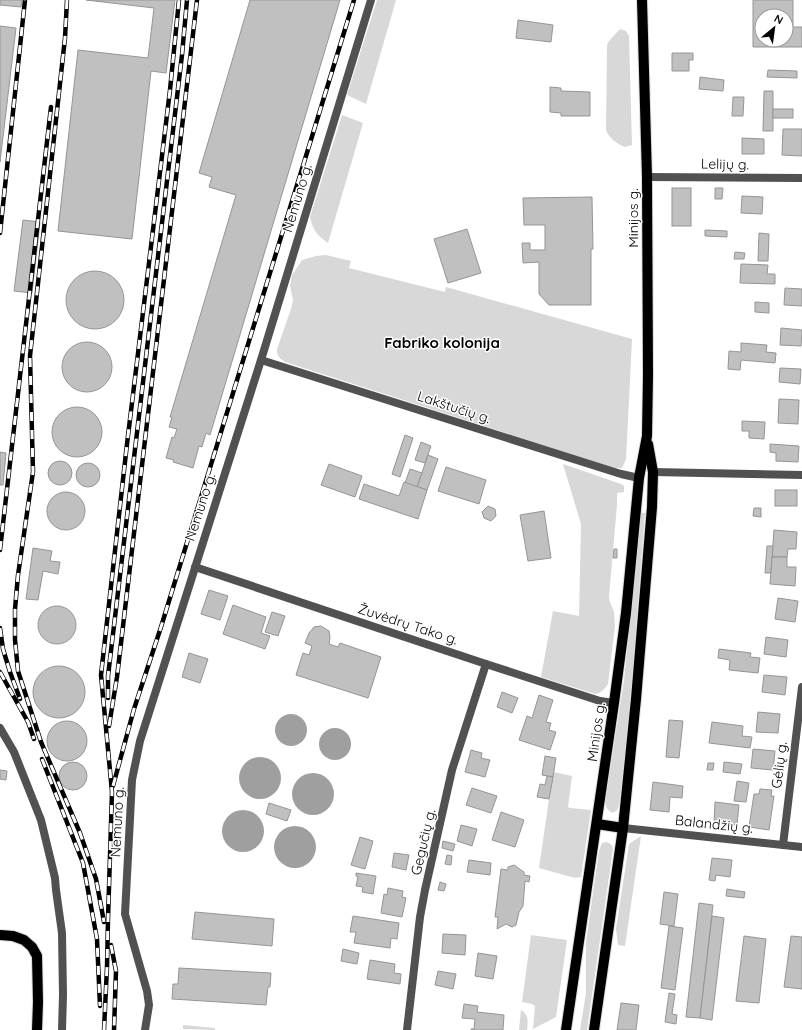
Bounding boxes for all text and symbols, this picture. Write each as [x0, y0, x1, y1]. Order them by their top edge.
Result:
north arrow [754, 8, 794, 48]
text: N [772, 11, 786, 27]
street label: Lelijų g. [701, 155, 749, 173]
street label: Nemuno g. [278, 162, 316, 234]
street label: Minijos g. [624, 188, 642, 248]
district label: Fabriko kolonija [384, 333, 500, 352]
street label: Lakštučių g. [415, 387, 493, 427]
street label: Nemuno g. [181, 471, 219, 543]
street label: Žuvėdrų Tako g. [356, 599, 460, 649]
street label: Minijos g. [583, 701, 609, 763]
street label: Gėlių g. [767, 741, 791, 789]
street label: Nemuno g. [106, 786, 128, 858]
street label: Gegučių g. [407, 807, 439, 877]
street label: Balandžių g. [674, 811, 754, 837]

